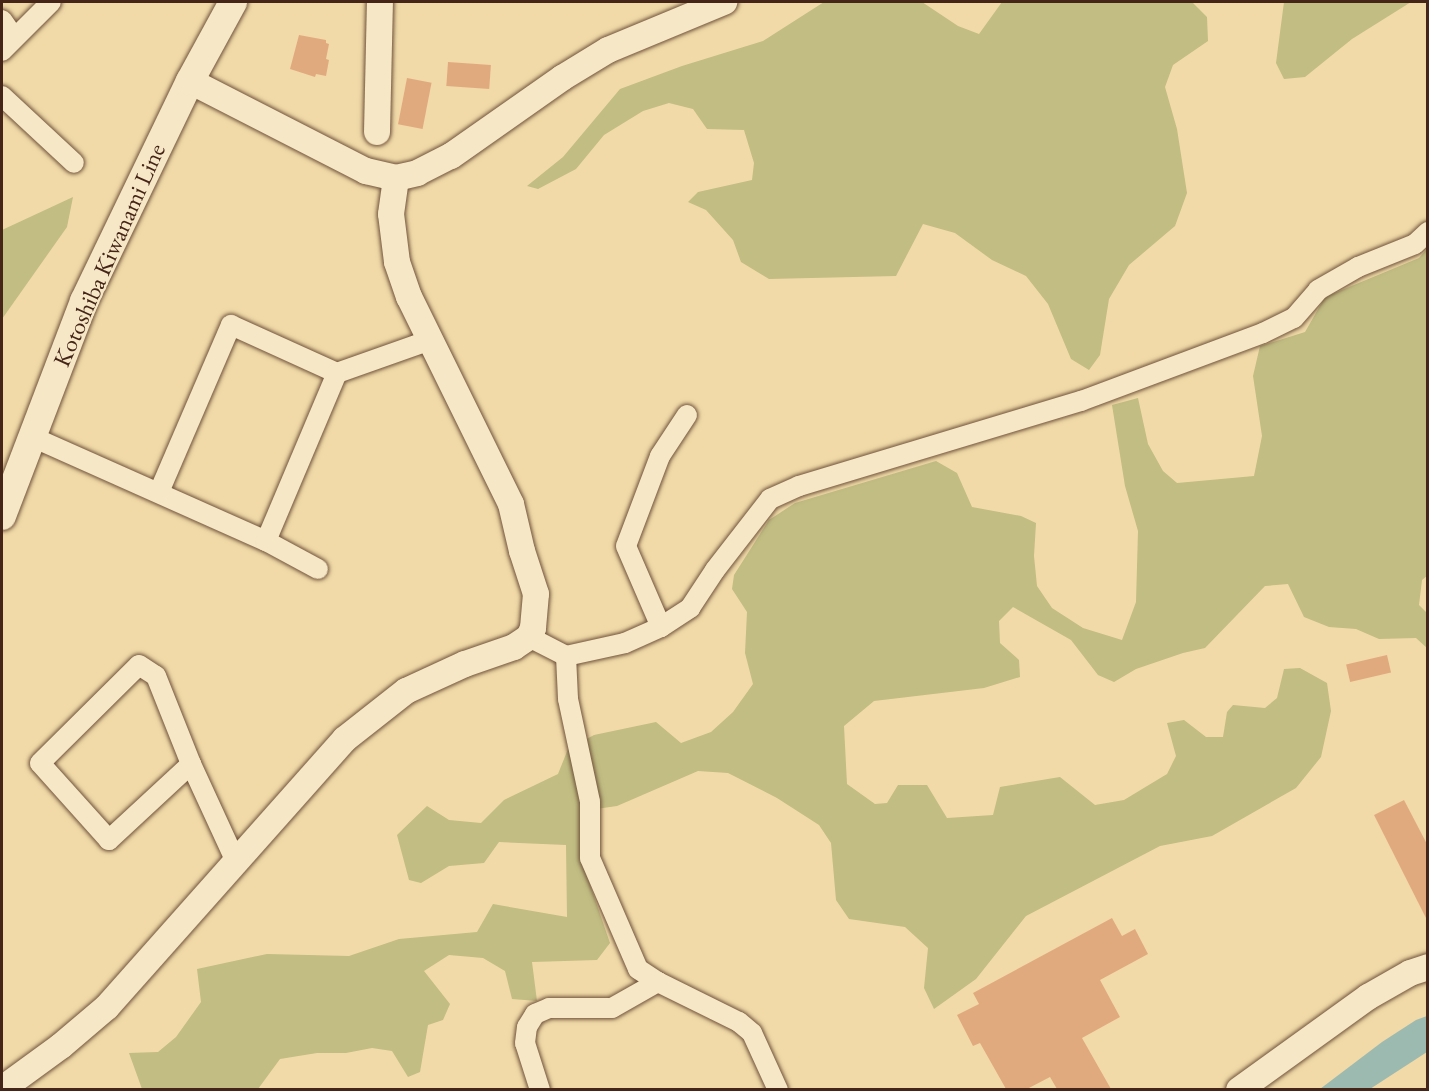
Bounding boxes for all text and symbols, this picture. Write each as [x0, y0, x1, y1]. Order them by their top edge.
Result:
street label: Kotoshiba Kiwanami Line [47, 139, 171, 371]

